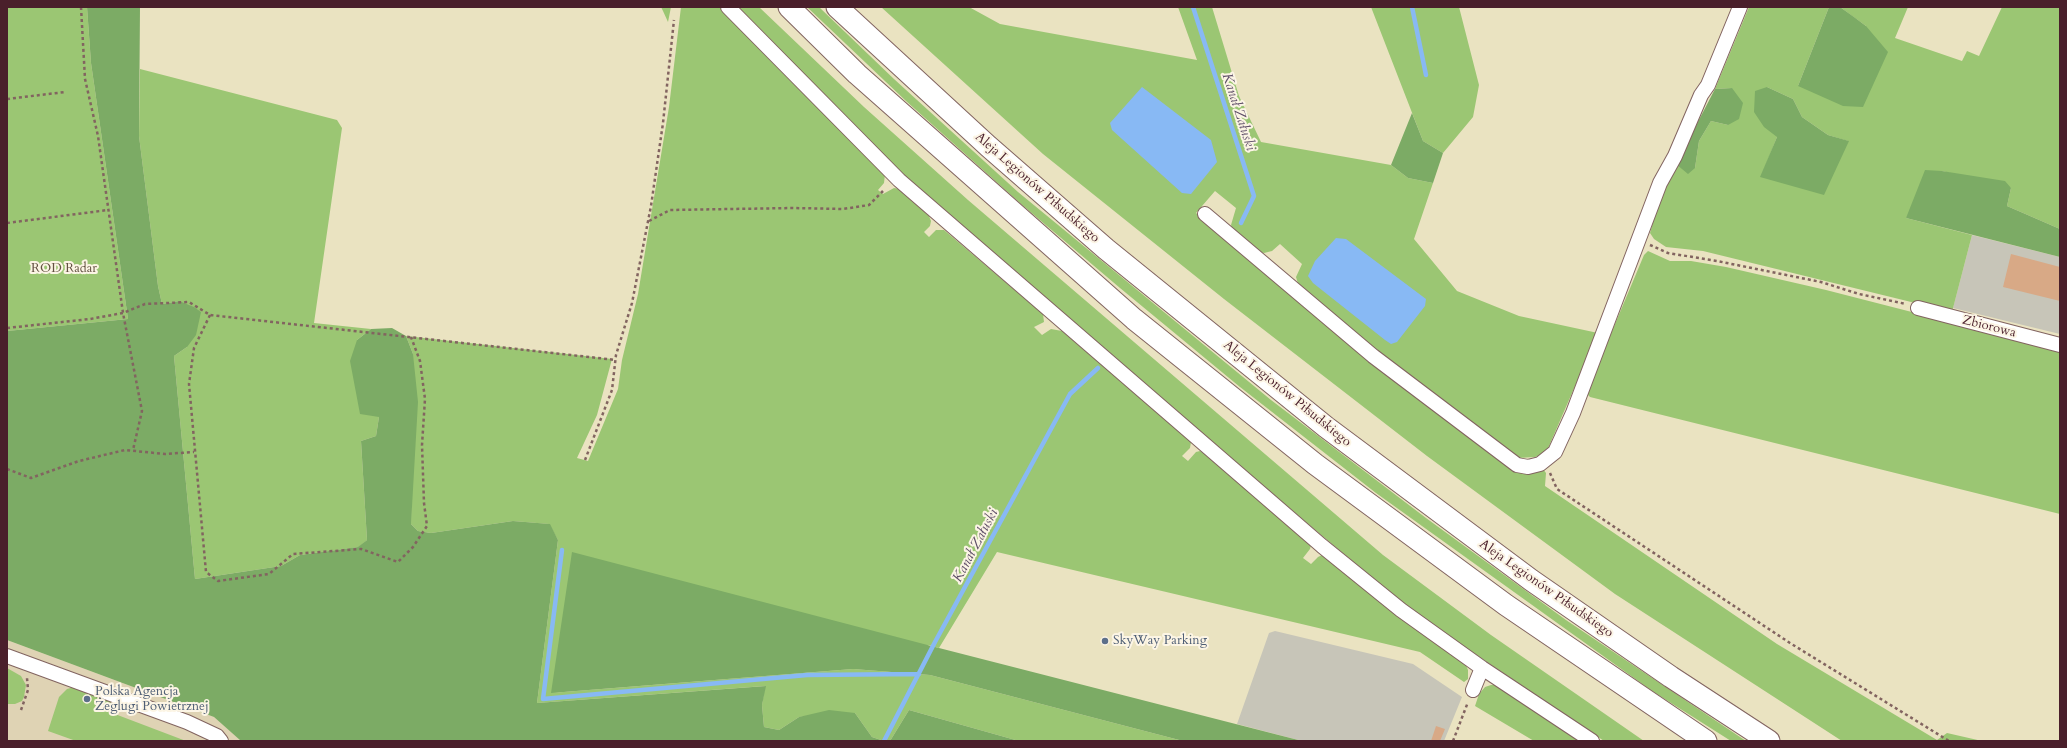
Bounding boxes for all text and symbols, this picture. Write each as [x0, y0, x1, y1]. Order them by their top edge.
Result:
water label: Kanał Załuski [1218, 71, 1258, 153]
street label: Aleja Legionów Piłsudskiego [972, 130, 1102, 246]
park label: ROD Radar [31, 261, 97, 277]
street label: Zbiorowa [1961, 313, 2017, 341]
street label: Aleja Legionów Piłsudskiego [1220, 338, 1354, 450]
water label: Kanał Załuski [950, 507, 1002, 585]
street label: Aleja Legionów Piłsudskiego [1476, 537, 1616, 641]
place label: SkyWay Parking [1113, 633, 1207, 649]
marker: SkyWay Parking [1100, 636, 1110, 646]
place label: Polska Agencja Żeglugi Powietrznej [95, 684, 209, 715]
marker: Polska Agencja Żeglugi Powietrznej [82, 694, 92, 704]

